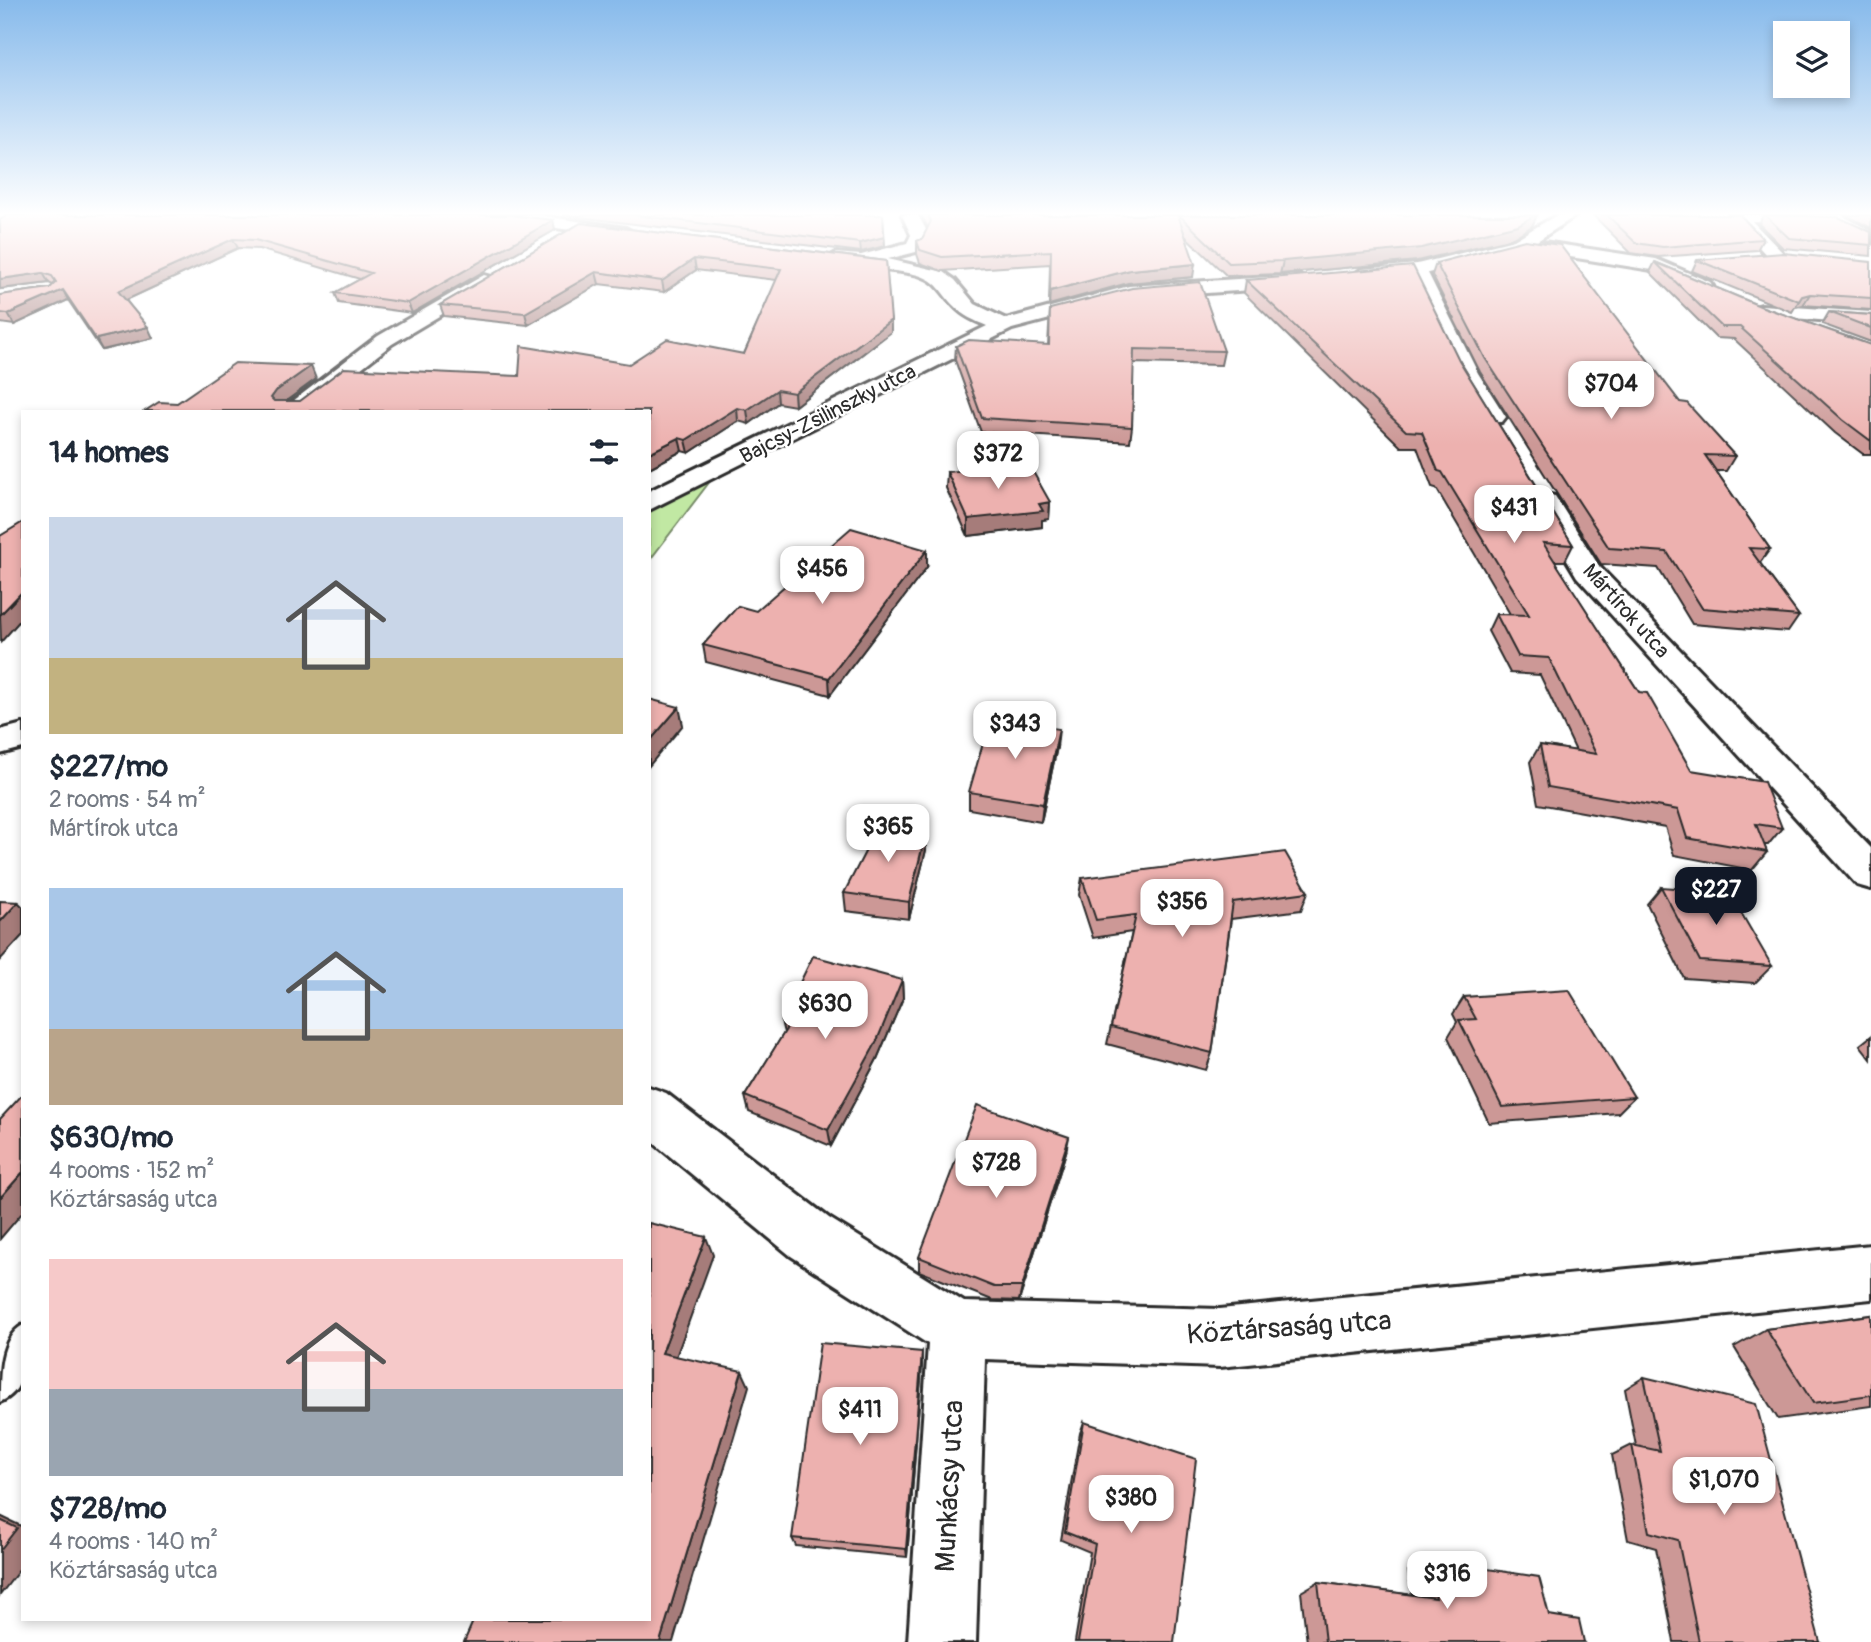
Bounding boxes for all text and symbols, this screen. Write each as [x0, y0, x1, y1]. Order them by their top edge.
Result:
map controls [1773, 21, 1850, 98]
button: layers [1773, 21, 1850, 98]
street label: Bajcsy-Zsilinszky utca [735, 358, 921, 470]
pin: $704 [1570, 362, 1652, 421]
text: $704 [1584, 369, 1638, 398]
pin: $372 [957, 432, 1039, 491]
icon: filters [585, 433, 623, 471]
text: 14 homes [49, 434, 169, 471]
text: $372 [973, 439, 1023, 468]
pin: $431 [1473, 486, 1555, 545]
text: $431 [1490, 493, 1538, 522]
pin: $456 [781, 546, 863, 606]
text: $456 [796, 554, 848, 583]
street label: Mártírok utca [1577, 558, 1675, 664]
icon: home [273, 562, 399, 688]
pin: $343 [974, 702, 1056, 761]
text: $343 [989, 709, 1041, 738]
text: $227/mo [49, 748, 168, 785]
text: 2 rooms · 54 m² [49, 785, 206, 814]
pin: $365 [847, 804, 929, 864]
text: $365 [862, 812, 914, 841]
text: Mártírok utca [49, 814, 178, 843]
pin: $227 [1675, 867, 1757, 927]
text: $227 [1691, 875, 1741, 904]
pin: $356 [1141, 880, 1223, 939]
text: $356 [1156, 887, 1208, 916]
icon: home [273, 933, 399, 1059]
pin: $630 [784, 982, 866, 1041]
text: $630 [798, 989, 852, 1018]
text: $630/mo [49, 1119, 173, 1156]
pin: $728 [955, 1140, 1037, 1200]
text: $728 [971, 1148, 1021, 1177]
text: 4 rooms · 152 m² [49, 1156, 215, 1185]
text: Köztársaság utca [49, 1185, 217, 1214]
street label: Köztársaság utca [1186, 1303, 1392, 1353]
icon: home [273, 1304, 399, 1430]
pin: $411 [819, 1388, 901, 1447]
text: $411 [838, 1395, 882, 1424]
street label: Munkácsy utca [928, 1399, 972, 1573]
pin: $1,070 [1667, 1458, 1781, 1517]
text: $1,070 [1689, 1465, 1759, 1494]
pin: $380 [1090, 1476, 1172, 1535]
text: $380 [1105, 1483, 1157, 1512]
text: $728/mo [49, 1490, 167, 1527]
text: 4 rooms · 140 m² [49, 1527, 218, 1556]
pin: $316 [1406, 1552, 1488, 1611]
text: Köztársaság utca [49, 1556, 217, 1585]
text: $316 [1423, 1559, 1471, 1588]

